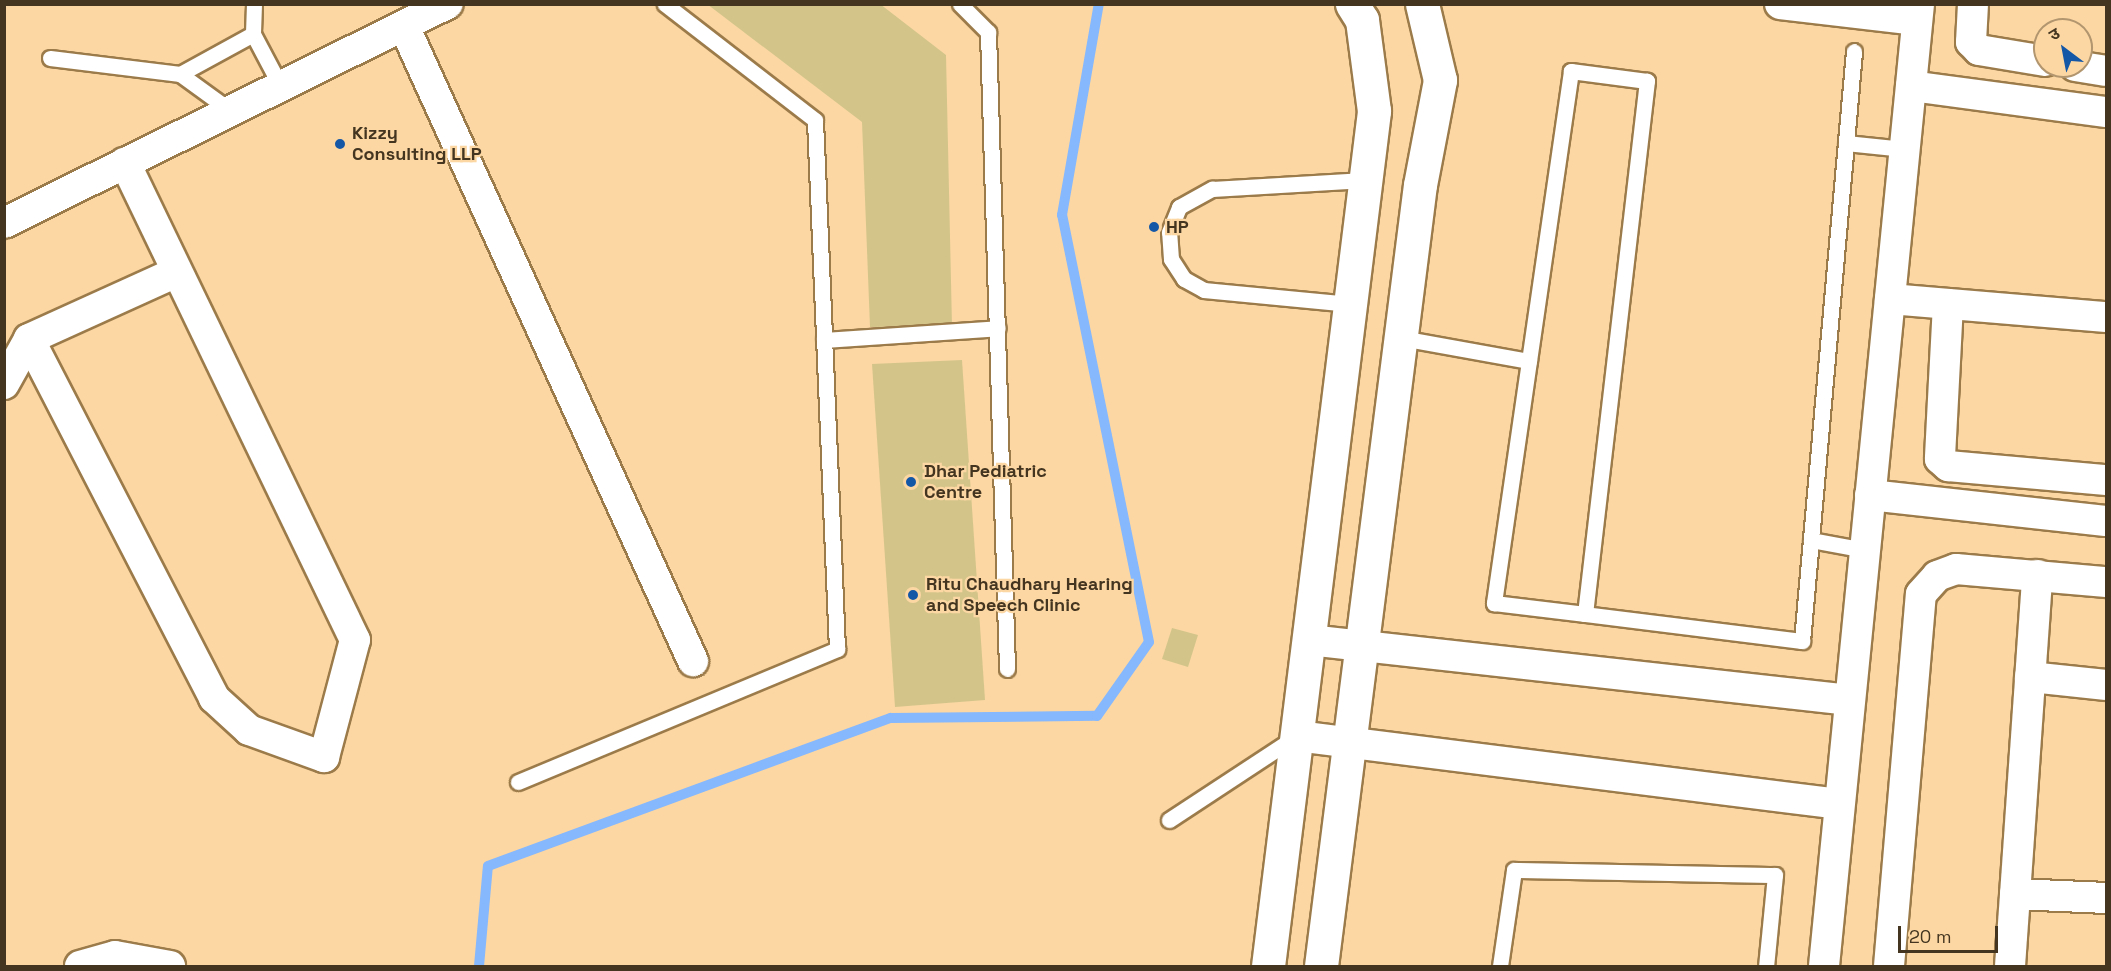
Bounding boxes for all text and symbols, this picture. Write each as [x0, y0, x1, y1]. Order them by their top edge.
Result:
north arrow [2033, 18, 2093, 78]
text: उ [2045, 23, 2064, 45]
place label: Kizzy Consulting LLP [352, 123, 482, 166]
marker: Kizzy Consulting LLP [333, 137, 347, 151]
place label: HP [1166, 216, 1189, 238]
marker: HP [1147, 220, 1161, 234]
place label: Dhar Pediatric Centre [924, 461, 1047, 504]
marker: Dhar Pediatric Centre [902, 473, 920, 491]
place label: Ritu Chaudhary Hearing and Speech Clinic [926, 574, 1133, 616]
marker: Ritu Chaudhary Hearing and Speech Clinic [904, 586, 922, 604]
scale bar [1901, 914, 2002, 952]
text: 20 m [1909, 925, 1952, 948]

